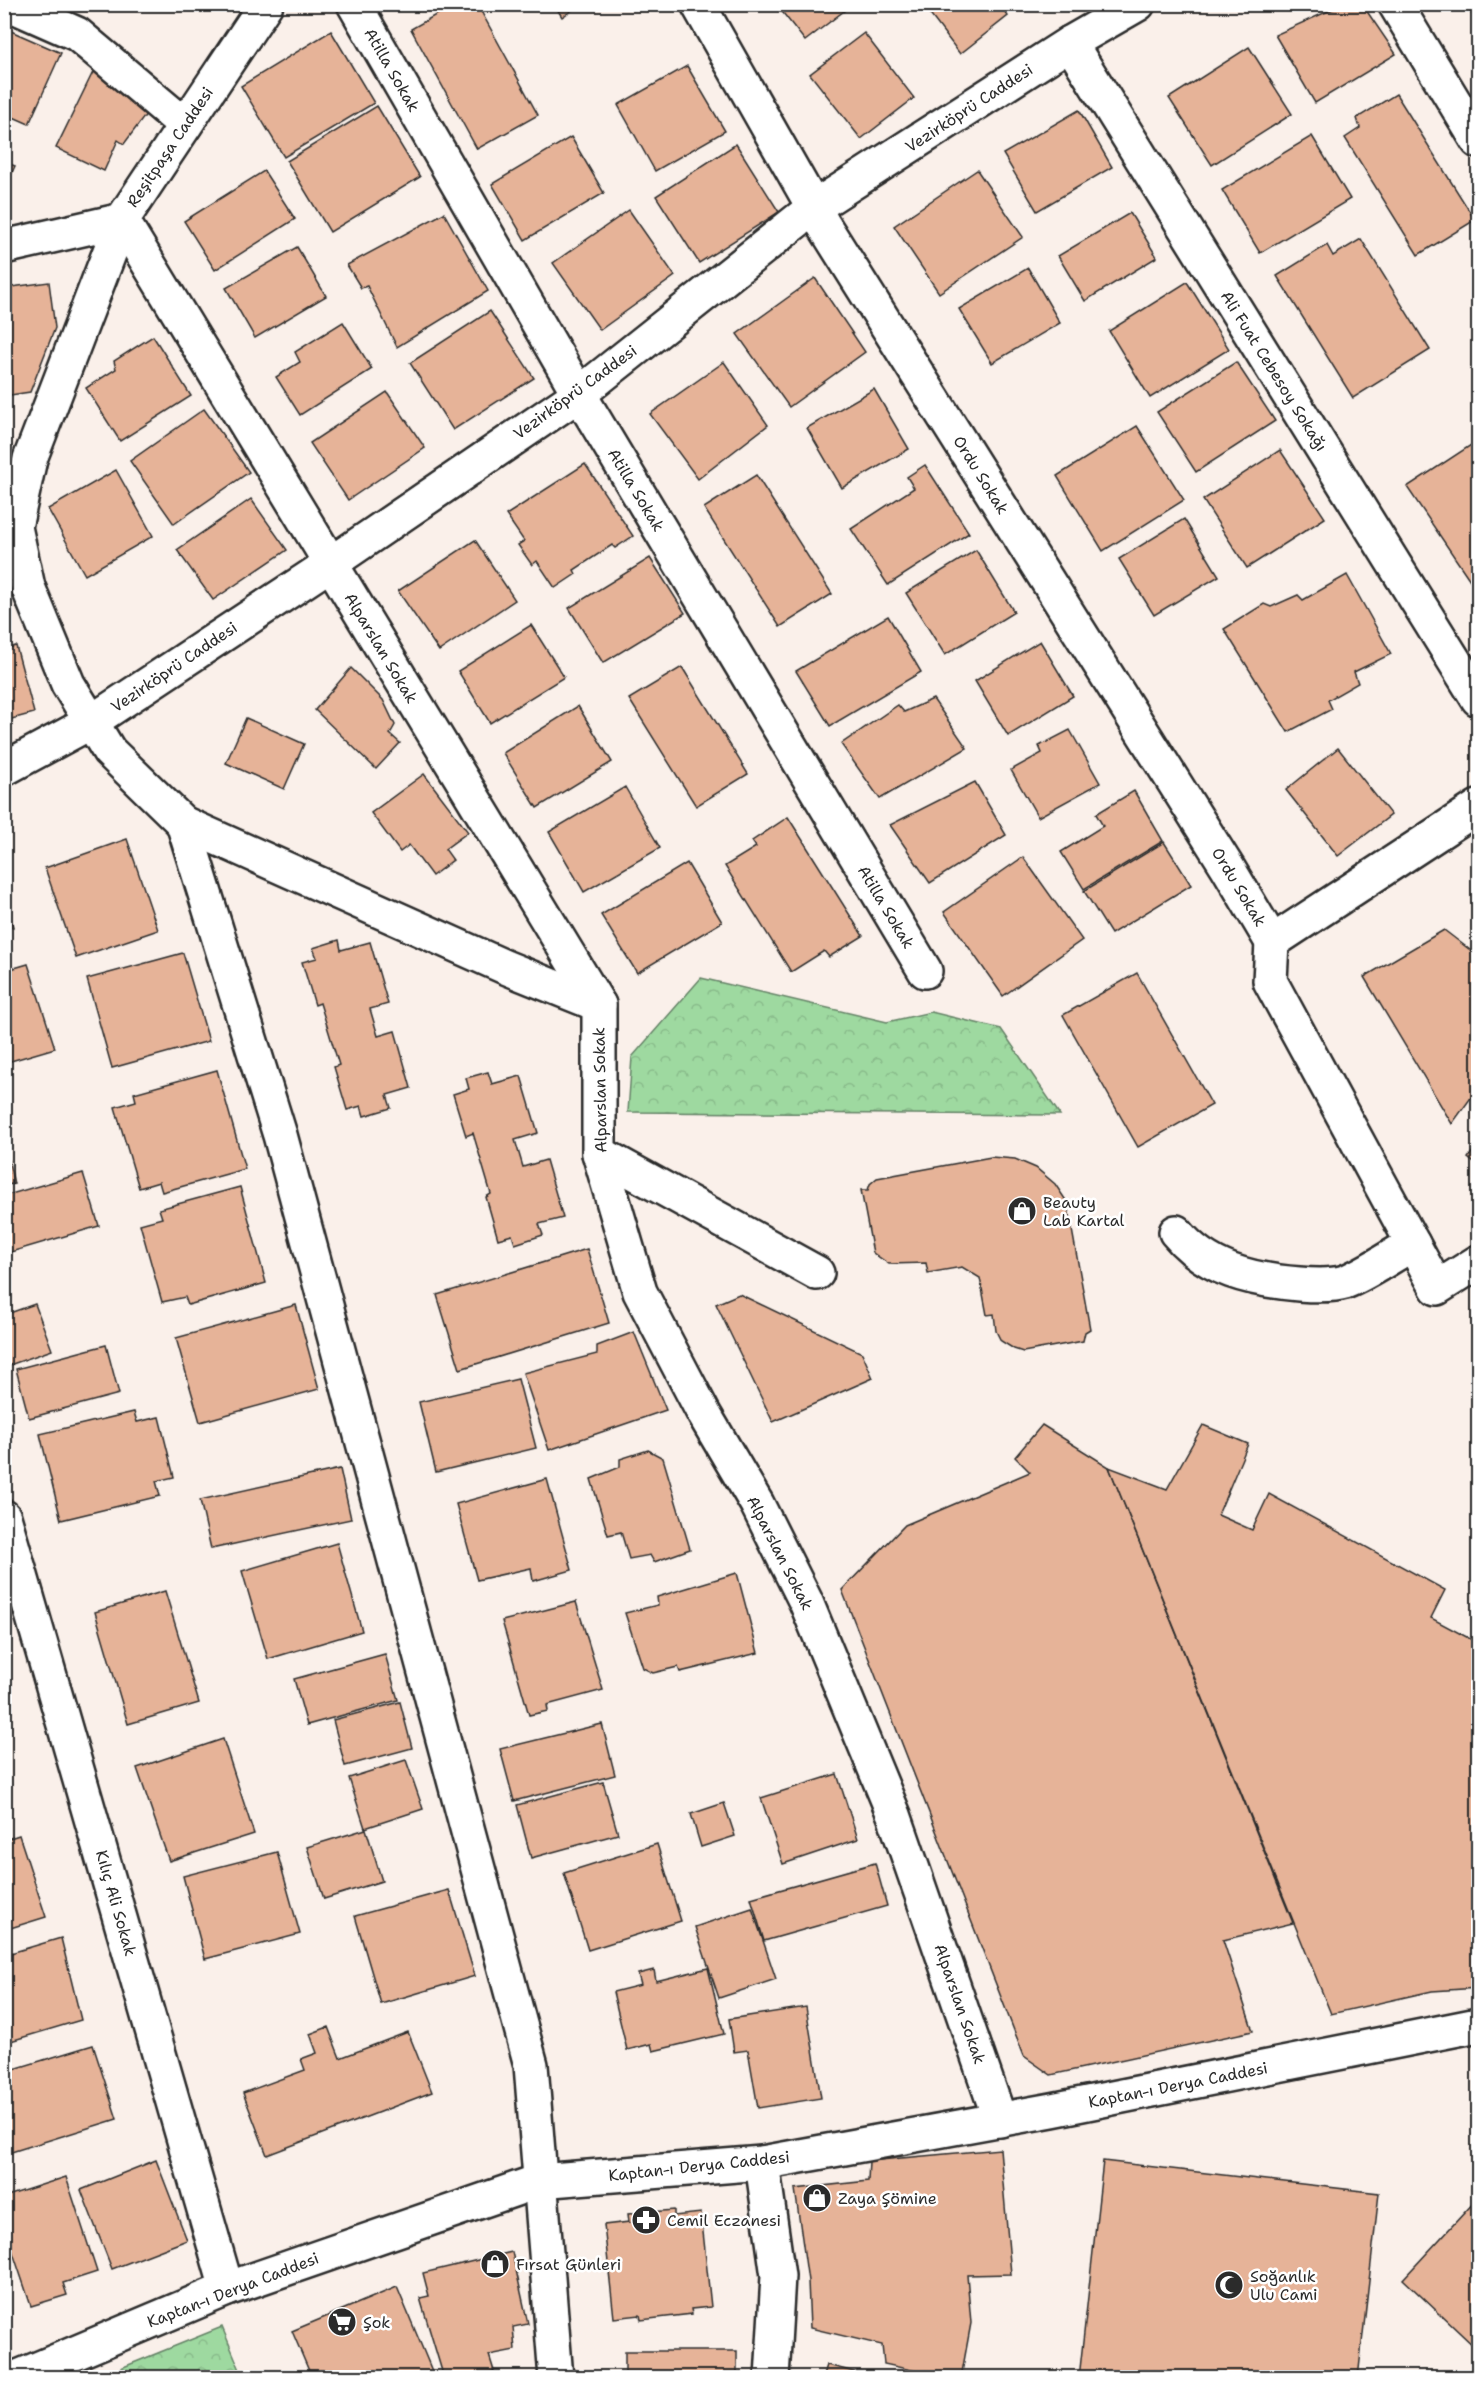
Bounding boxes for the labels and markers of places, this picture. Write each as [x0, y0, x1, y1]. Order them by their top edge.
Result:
place label: Beauty Lab Kartal [1043, 1192, 1125, 1231]
shop icon: Beauty Lab Kartal [1006, 1195, 1038, 1227]
shop icon: Zaya Şömine [801, 2182, 833, 2214]
place label: Zaya Şömine [838, 2188, 937, 2209]
pharmacy icon: Cemil Eczanesi [630, 2204, 662, 2236]
place label: Cemil Eczanesi [667, 2210, 781, 2231]
shop icon: Fırsat Günleri [479, 2248, 511, 2280]
place label: Fırsat Günleri [516, 2254, 621, 2275]
place label: Soğanlık Ulu Cami [1250, 2266, 1318, 2305]
mosque icon: Soğanlık Ulu Cami [1213, 2269, 1245, 2301]
supermarket icon: Şok [326, 2306, 358, 2338]
place label: Şok [363, 2312, 390, 2333]

